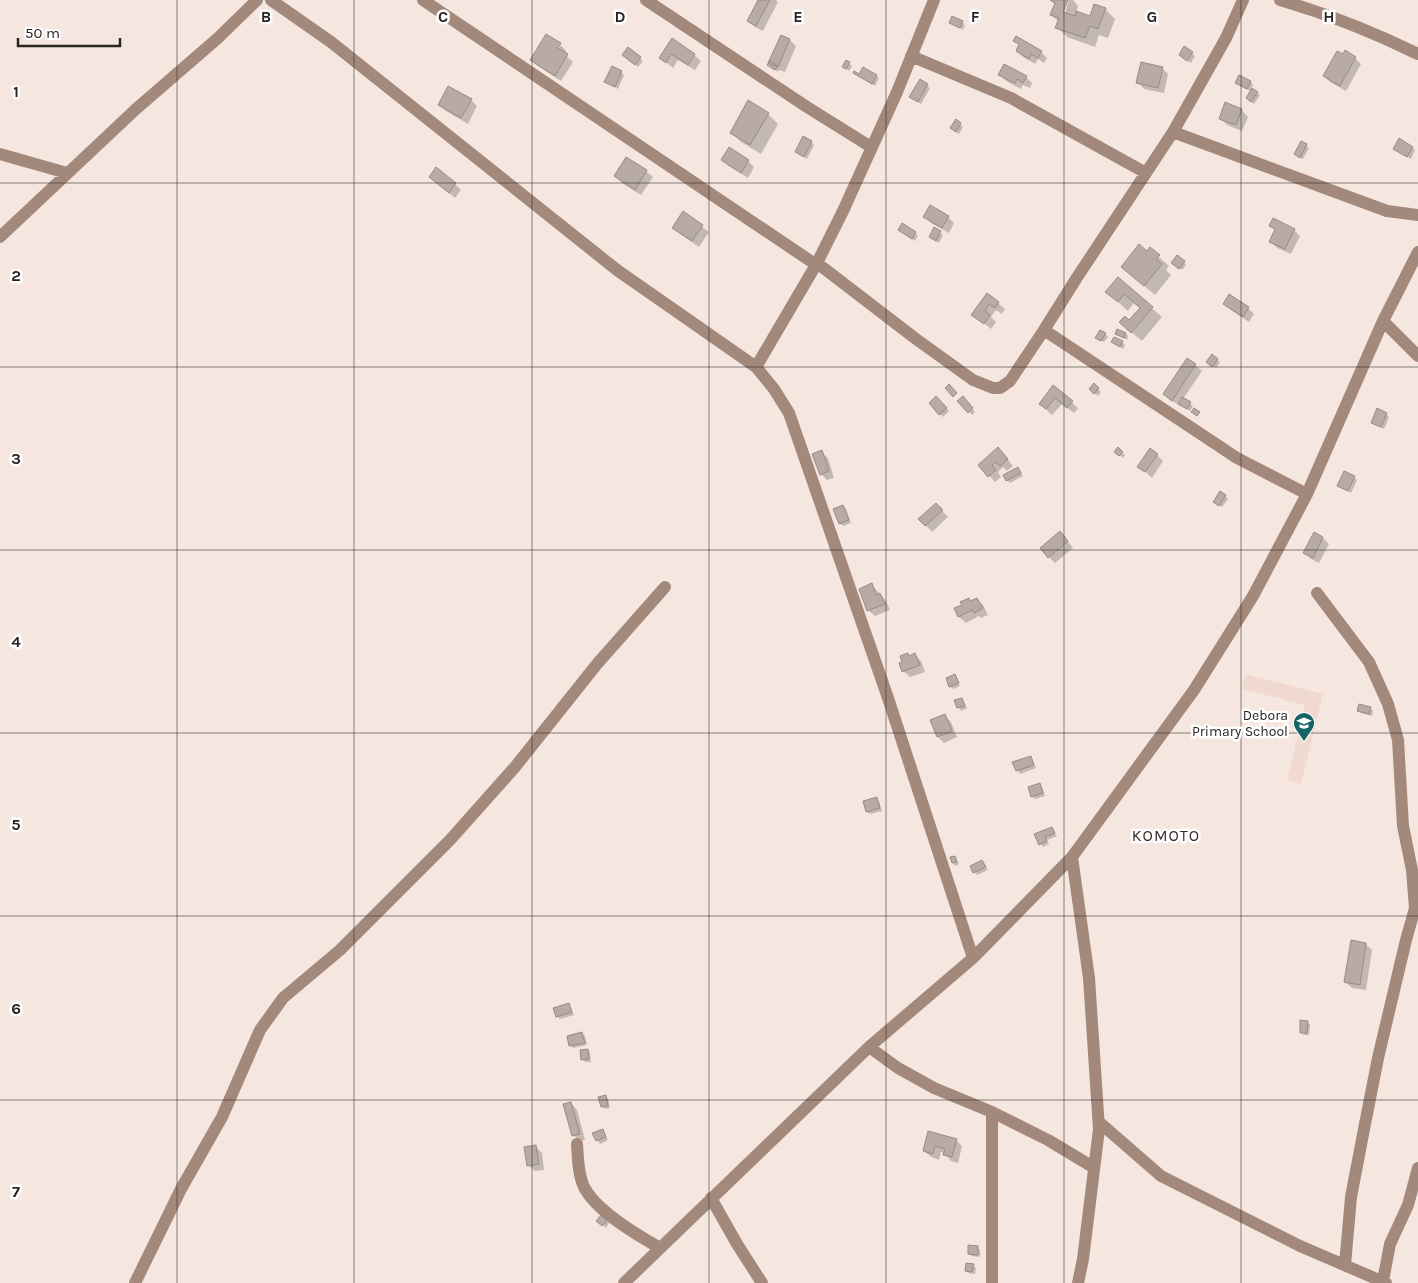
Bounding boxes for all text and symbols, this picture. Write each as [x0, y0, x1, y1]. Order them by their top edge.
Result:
text: B [261, 7, 271, 26]
text: C [438, 7, 448, 26]
text: D [615, 7, 626, 26]
text: E [793, 7, 803, 26]
text: F [971, 7, 980, 26]
text: G [1147, 7, 1157, 26]
text: H [1323, 7, 1335, 26]
scale bar [18, 15, 120, 47]
text: 50 m [25, 24, 60, 42]
text: 1 [13, 82, 19, 101]
text: 2 [11, 266, 21, 285]
text: 3 [11, 449, 21, 468]
text: 4 [11, 632, 21, 651]
place label: Debora Primary School [1192, 707, 1288, 740]
school or university icon: Debora Primary School [1292, 711, 1316, 742]
text: 5 [11, 815, 21, 834]
district label: KOMOTO [1132, 826, 1200, 845]
text: 6 [11, 999, 21, 1018]
text: 7 [12, 1182, 20, 1201]

